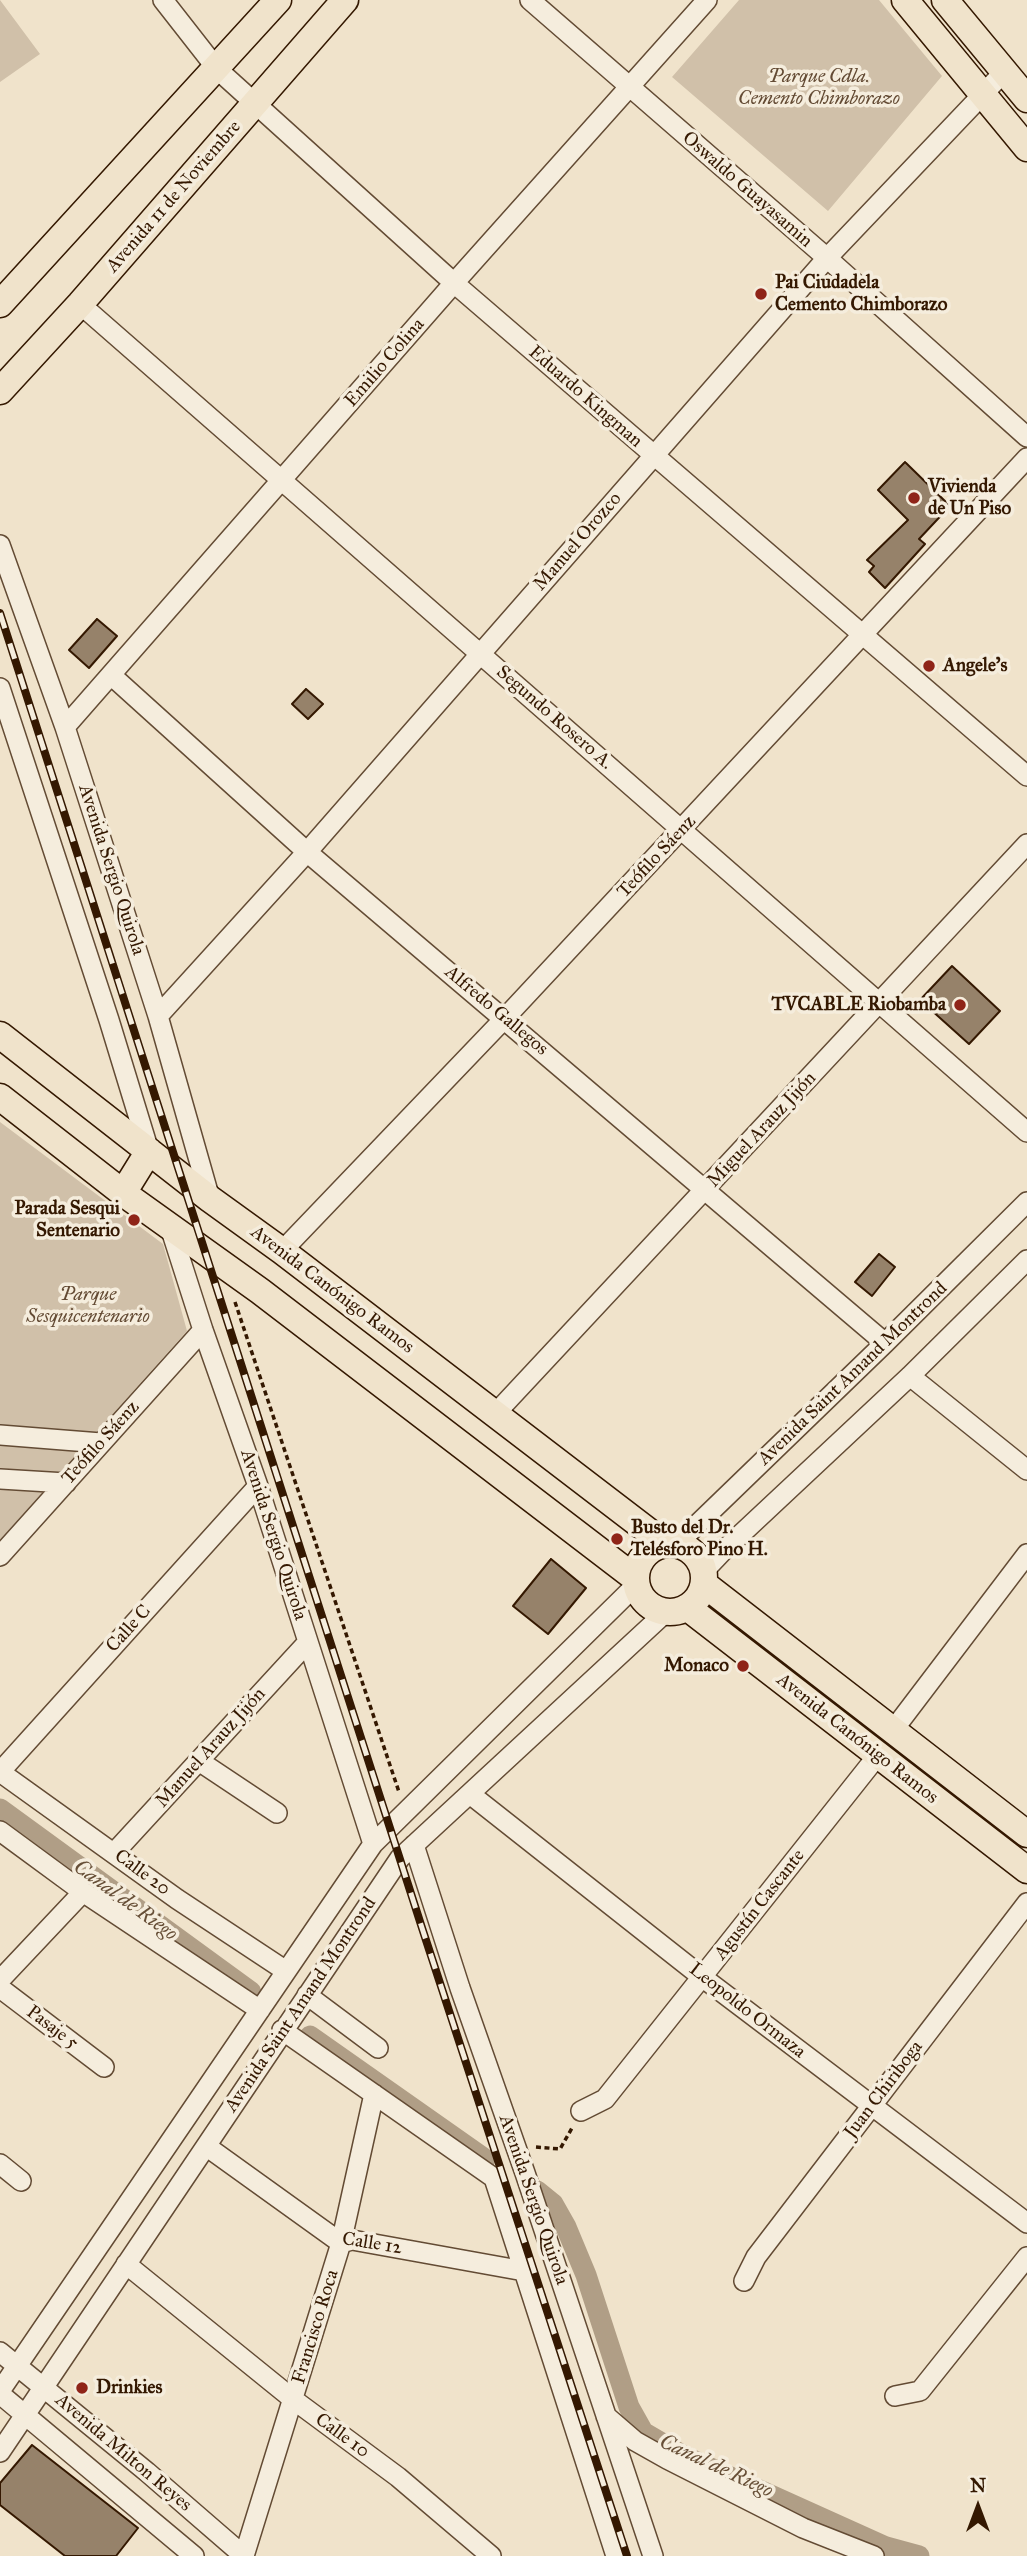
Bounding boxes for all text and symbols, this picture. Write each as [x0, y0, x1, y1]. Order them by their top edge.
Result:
park label: Parque Cdla. Cemento Chimborazo [738, 66, 900, 110]
street label: Avenida 11 de Noviembre [102, 116, 246, 278]
street label: Oswaldo Guayasamin [677, 127, 817, 253]
place label: Pai Ciudadela Cemento Chimborazo [775, 272, 948, 316]
marker: Pai Ciudadela Cemento Chimborazo [753, 286, 769, 302]
street label: Emilio Colina [340, 314, 430, 412]
street label: Eduardo Kingman [523, 341, 647, 453]
place label: Vivienda de Un Piso [928, 476, 1011, 520]
street label: Manuel Orozco [529, 488, 627, 596]
marker: Vivienda de Un Piso [906, 490, 922, 506]
place label: Angele's [943, 655, 1007, 677]
marker: Angele's [921, 658, 937, 674]
street label: Segundo Rosero A. [491, 661, 617, 775]
street label: Avenida Sergio Quirola [73, 782, 149, 958]
street label: Teófilo Sáenz [613, 811, 701, 903]
street label: Alfredo Gallegos [440, 961, 552, 1061]
place label: TVCABLE Riobamba [771, 994, 946, 1016]
marker: TVCABLE Riobamba [952, 997, 968, 1013]
street label: Miguel Arauz Jijón [703, 1068, 821, 1192]
place label: Parada Sesqui Sentenario [14, 1198, 120, 1242]
marker: Parada Sesqui Sentenario [126, 1212, 142, 1228]
street label: Avenida Canónigo Ramos [246, 1221, 418, 1359]
street label: Avenida Saint Amand Montrond [754, 1277, 952, 1471]
park label: Parque Sesquicentenario [26, 1284, 150, 1328]
street label: Teófilo Sáenz [57, 1396, 145, 1490]
street label: Avenida Sergio Quirola [235, 1447, 311, 1623]
place label: Busto del Dr. Telésforo Pino H. [631, 1517, 768, 1561]
marker: Busto del Dr. Telésforo Pino H. [609, 1531, 625, 1547]
street label: Calle C [102, 1601, 156, 1657]
place label: Monaco [664, 1655, 729, 1677]
marker: Monaco [735, 1658, 751, 1674]
street label: Avenida Canónigo Ramos [772, 1669, 942, 1809]
street label: Manuel Arauz Jijón [151, 1683, 271, 1813]
street label: Calle 20 [110, 1845, 174, 1901]
street label: Agustín Cascante [710, 1845, 810, 1965]
water label: Canal de Riego [68, 1855, 182, 1947]
street label: Avenida Saint Amand Montrond [220, 1893, 382, 2117]
street label: Leopoldo Ormaza [684, 1958, 810, 2064]
street label: Pasaje 5 [22, 2001, 82, 2055]
street label: Juan Chiriboga [840, 2037, 928, 2143]
street label: Avenida Sergio Quirola [493, 2112, 573, 2288]
street label: Calle 12 [341, 2228, 403, 2260]
street label: Francisco Roca [288, 2267, 344, 2387]
place label: Drinkies [96, 2377, 162, 2399]
marker: Drinkies [74, 2380, 90, 2396]
street label: Avenida Milton Reyes [50, 2389, 196, 2517]
street label: Calle 10 [310, 2409, 374, 2463]
water label: Canal de Riego [655, 2430, 777, 2504]
north arrow [943, 2472, 1013, 2542]
text: N [970, 2474, 986, 2497]

